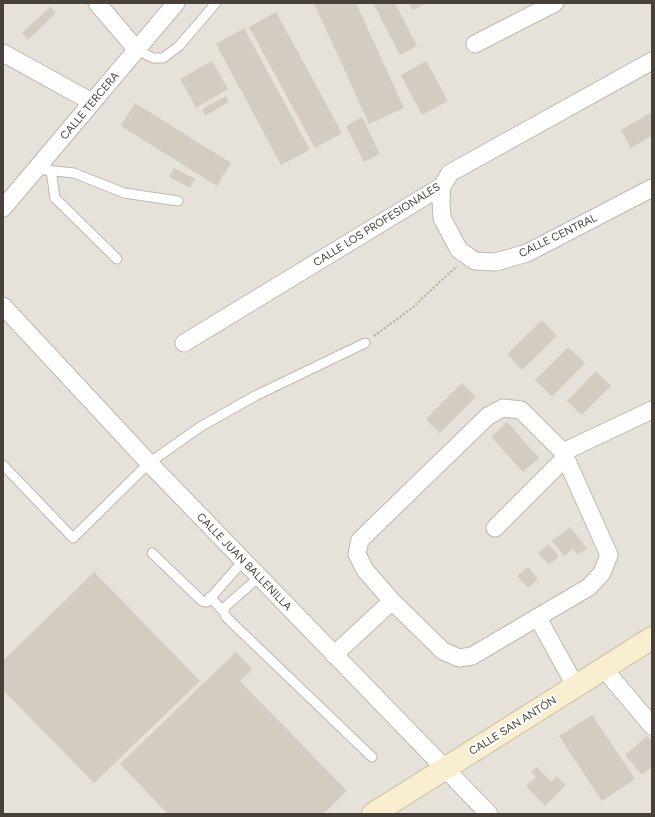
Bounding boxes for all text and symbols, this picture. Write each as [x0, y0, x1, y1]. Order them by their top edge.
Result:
street label: CALLE TERCERA [58, 69, 122, 143]
street label: CALLE LOS PROFESIONALES [311, 180, 443, 270]
street label: CALLE CENTRAL [517, 211, 599, 261]
street label: CALLE JUAN BALLENILLA [194, 510, 294, 614]
street label: CALLE SAN ANTÓN [467, 694, 559, 758]

